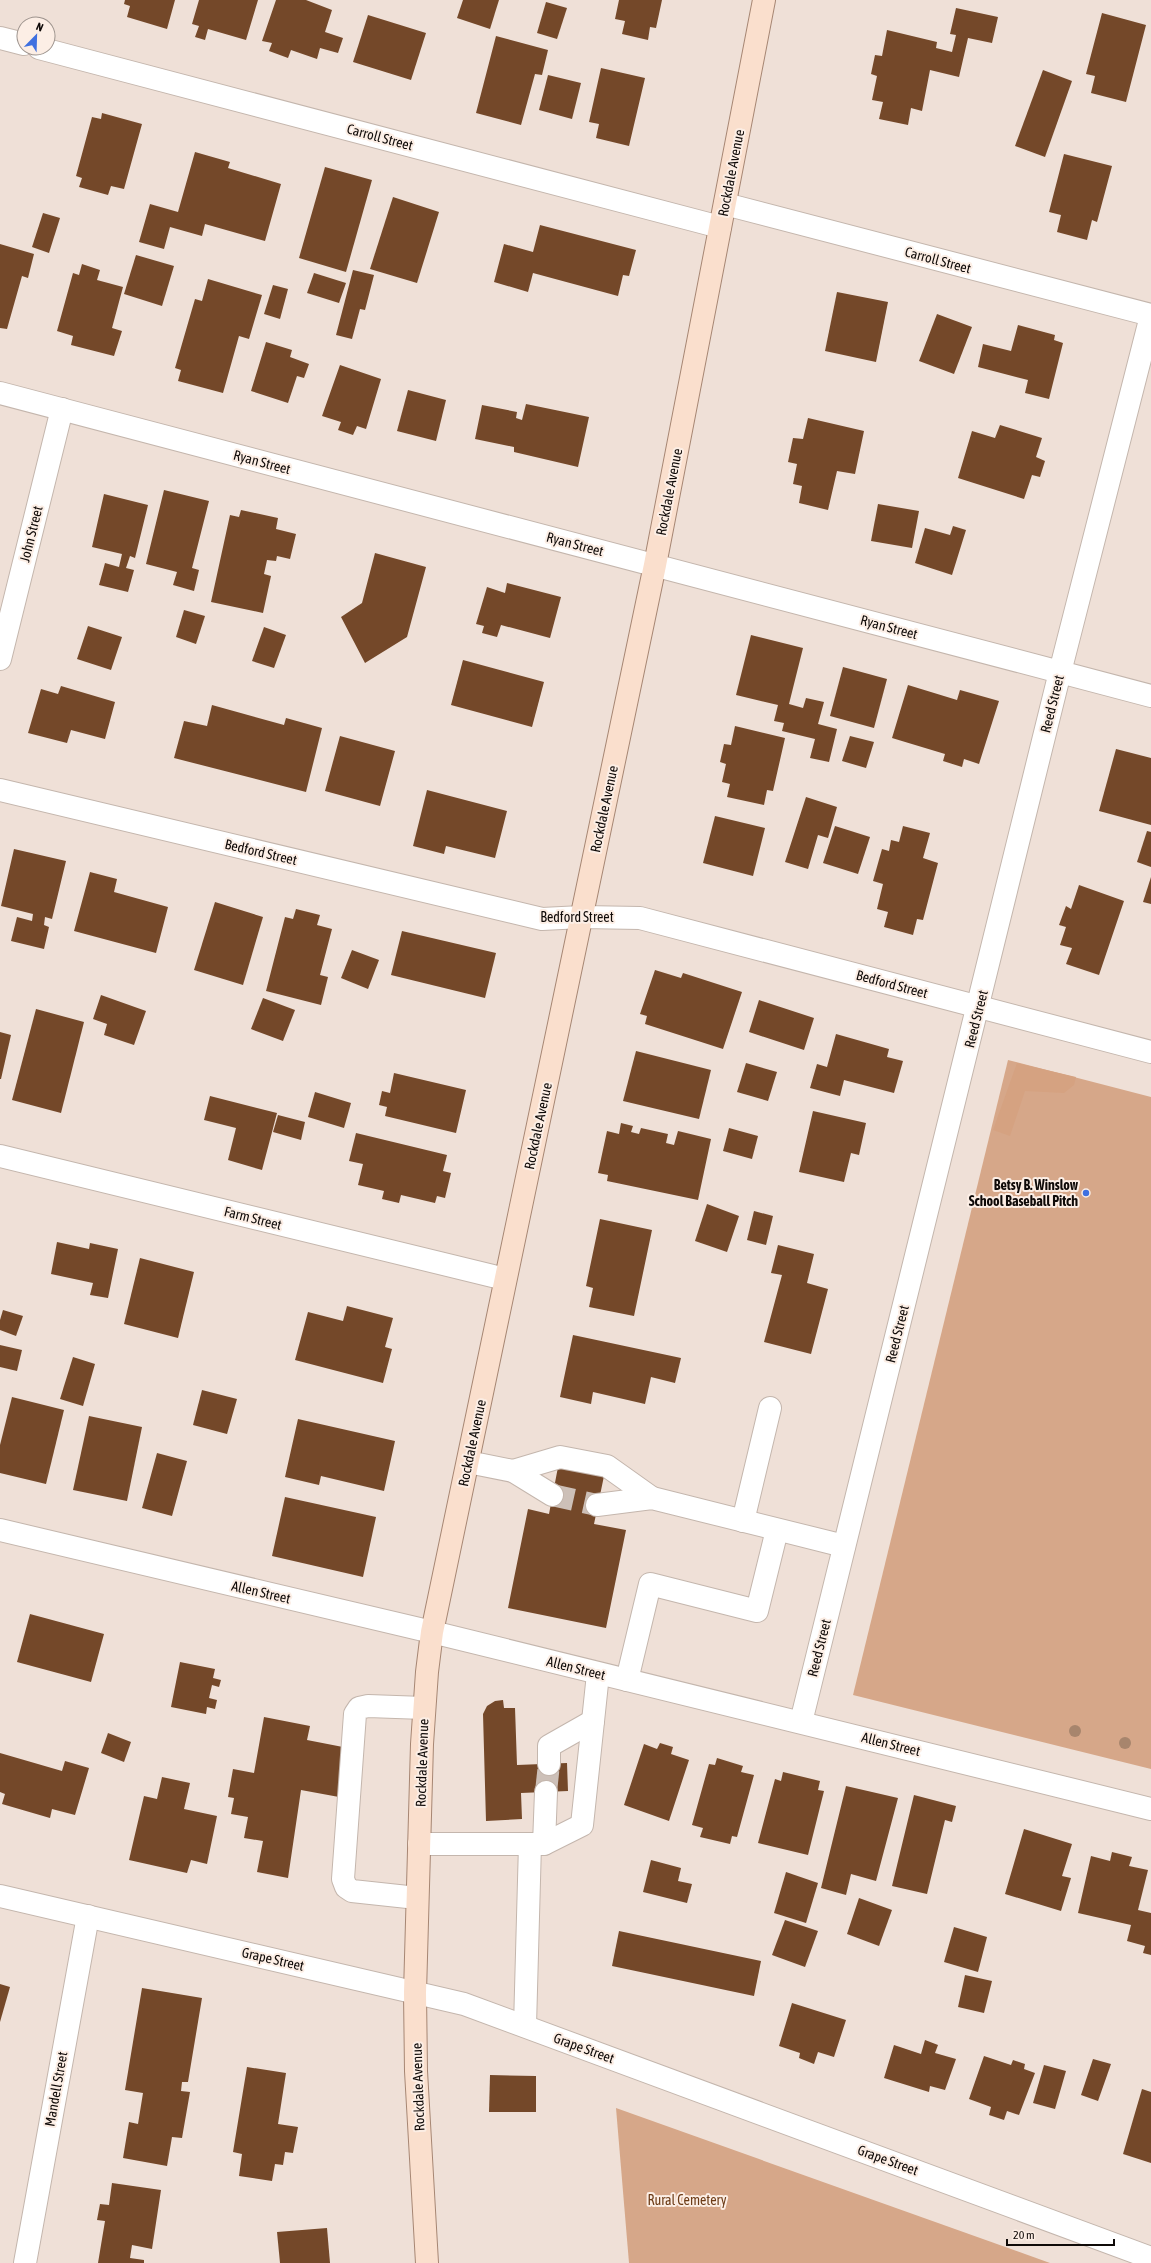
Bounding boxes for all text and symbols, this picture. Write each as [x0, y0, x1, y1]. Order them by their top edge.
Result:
north arrow [16, 16, 56, 56]
text: N [35, 20, 45, 34]
street label: Carroll Street [345, 121, 415, 153]
street label: Rockdale Avenue [715, 128, 747, 218]
street label: Carroll Street [903, 244, 973, 276]
street label: Ryan Street [232, 447, 292, 477]
street label: Rockdale Avenue [653, 447, 685, 537]
street label: John Street [16, 504, 46, 564]
street label: Ryan Street [545, 529, 605, 559]
street label: Ryan Street [859, 612, 919, 642]
street label: Reed Street [1037, 674, 1067, 734]
street label: Rockdale Avenue [587, 764, 621, 854]
street label: Bedford Street [223, 836, 299, 868]
street label: Bedford Street [540, 909, 614, 925]
street label: Bedford Street [854, 967, 930, 1001]
street label: Reed Street [961, 989, 991, 1049]
street label: Rockdale Avenue [521, 1081, 555, 1171]
place label: Betsy B. Winslow School Baseball Pitch [969, 1177, 1079, 1209]
marker: Betsy B. Winslow School Baseball Pitch [1081, 1188, 1091, 1198]
street label: Farm Street [223, 1203, 283, 1233]
street label: Reed Street [882, 1304, 912, 1364]
street label: Rockdale Avenue [455, 1398, 489, 1488]
street label: Allen Street [230, 1577, 292, 1607]
street label: Reed Street [804, 1618, 834, 1678]
street label: Allen Street [545, 1653, 607, 1683]
street label: Rockdale Avenue [412, 1719, 432, 1807]
street label: Allen Street [860, 1729, 922, 1759]
street label: Grape Street [240, 1944, 306, 1974]
street label: Grape Street [551, 2030, 617, 2066]
street label: Rockdale Avenue [408, 2043, 428, 2131]
street label: Mandell Street [42, 2050, 70, 2128]
street label: Grape Street [855, 2142, 921, 2178]
park label: Rural Cemetery [648, 2192, 727, 2208]
scale bar [1007, 2221, 1114, 2247]
text: 20 m [1013, 2228, 1035, 2242]

